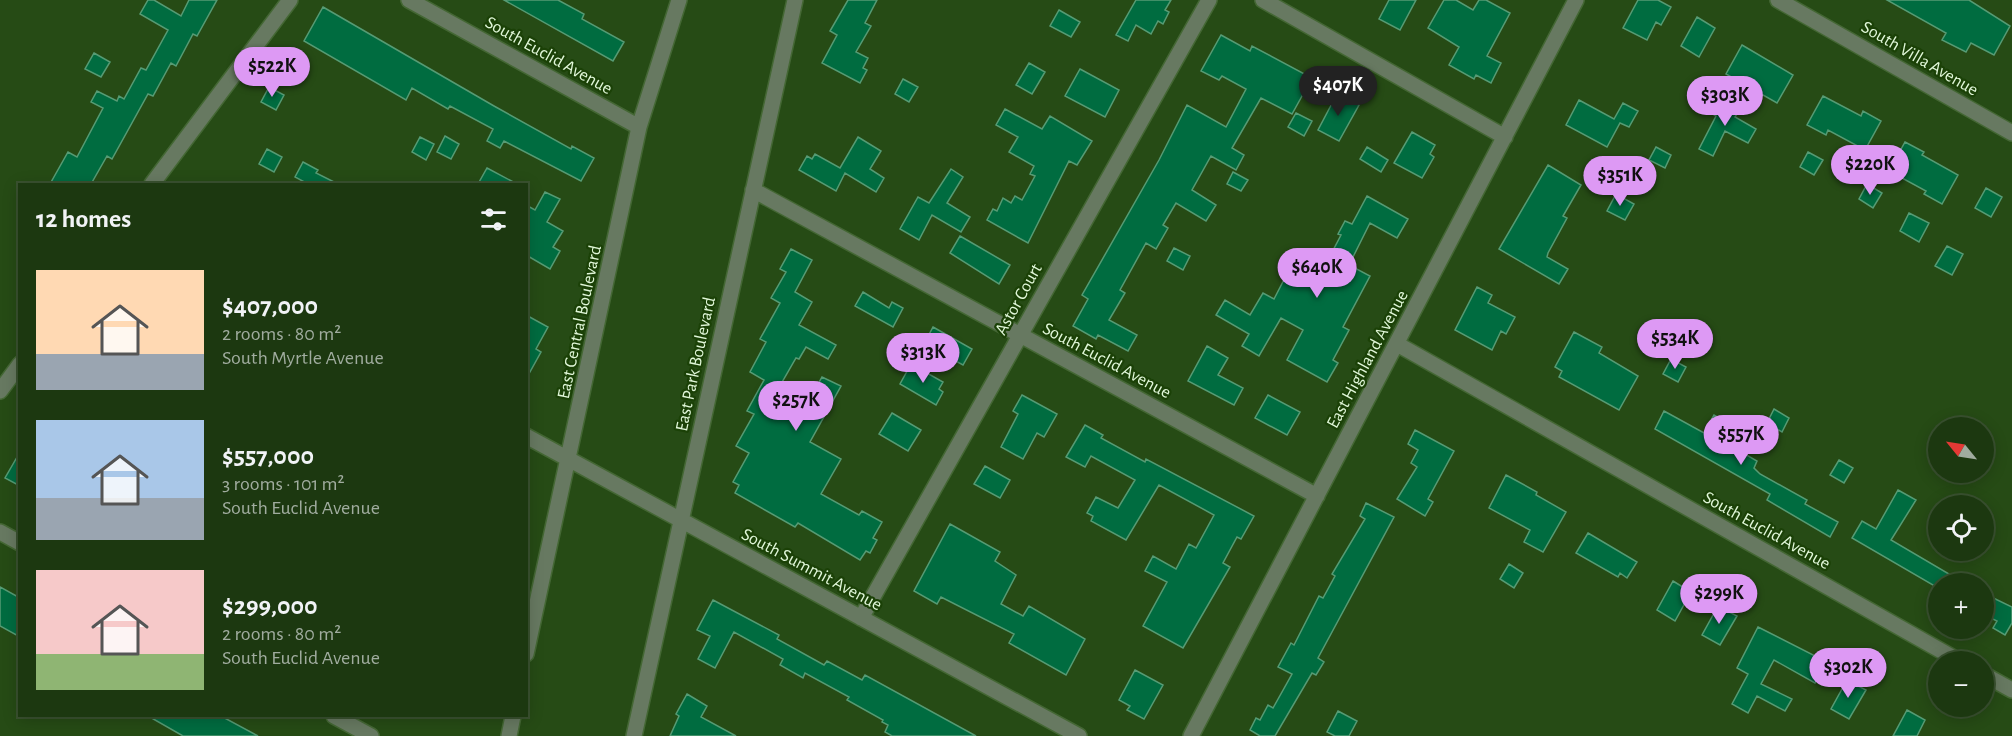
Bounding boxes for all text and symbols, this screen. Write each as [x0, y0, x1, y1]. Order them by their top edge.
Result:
street label: South Euclid Avenue [482, 14, 615, 98]
street label: South Villa Avenue [1858, 18, 1981, 100]
pin: $522K [230, 47, 314, 98]
text: $522K [248, 56, 296, 76]
pin: $407K [1296, 66, 1380, 117]
text: $407K [1313, 75, 1363, 95]
pin: $303K [1683, 76, 1767, 127]
text: $303K [1701, 85, 1749, 105]
pin: $220K [1828, 145, 1912, 196]
text: $220K [1845, 154, 1895, 174]
pin: $351K [1578, 156, 1662, 207]
text: $351K [1597, 165, 1643, 185]
icon: filters [477, 203, 510, 236]
text: 12 homes [36, 206, 131, 232]
street label: East Central Boulevard [555, 244, 605, 401]
pin: $640K [1275, 248, 1359, 299]
text: $640K [1292, 257, 1342, 277]
street label: Astor Court [992, 261, 1046, 338]
street label: East Highland Avenue [1324, 288, 1412, 431]
text: $407,000 [222, 293, 318, 319]
icon: home [84, 294, 156, 366]
street label: East Park Boulevard [673, 295, 719, 433]
pin: $534K [1633, 319, 1717, 370]
street label: South Euclid Avenue [1040, 320, 1174, 402]
text: 2 rooms · 80 m² [222, 324, 341, 344]
text: $534K [1651, 328, 1699, 348]
pin: $313K [881, 333, 965, 384]
text: $313K [900, 342, 946, 362]
text: South Myrtle Avenue [222, 348, 384, 368]
pin: $257K [754, 381, 838, 432]
text: $257K [772, 390, 820, 410]
pin: $557K [1699, 415, 1783, 466]
north arrow [1928, 417, 1994, 483]
map controls [1928, 417, 1994, 717]
text: $557K [1718, 424, 1764, 444]
text: $557,000 [222, 443, 314, 469]
icon: home [84, 444, 156, 516]
text: 3 rooms · 101 m² [222, 474, 345, 494]
street label: South Euclid Avenue [1700, 489, 1833, 573]
button: locate [1928, 495, 1994, 561]
text: South Euclid Avenue [222, 498, 380, 518]
street label: South Summit Avenue [738, 525, 885, 614]
button: + [1928, 573, 1994, 639]
pin: $299K [1677, 574, 1761, 625]
text: $299K [1694, 583, 1744, 603]
text: $299,000 [222, 593, 318, 619]
icon: home [84, 594, 156, 666]
text: 2 rooms · 80 m² [222, 624, 341, 644]
text: South Euclid Avenue [222, 648, 380, 668]
pin: $302K [1806, 648, 1890, 699]
button: − [1928, 651, 1994, 717]
text: $302K [1823, 657, 1873, 677]

